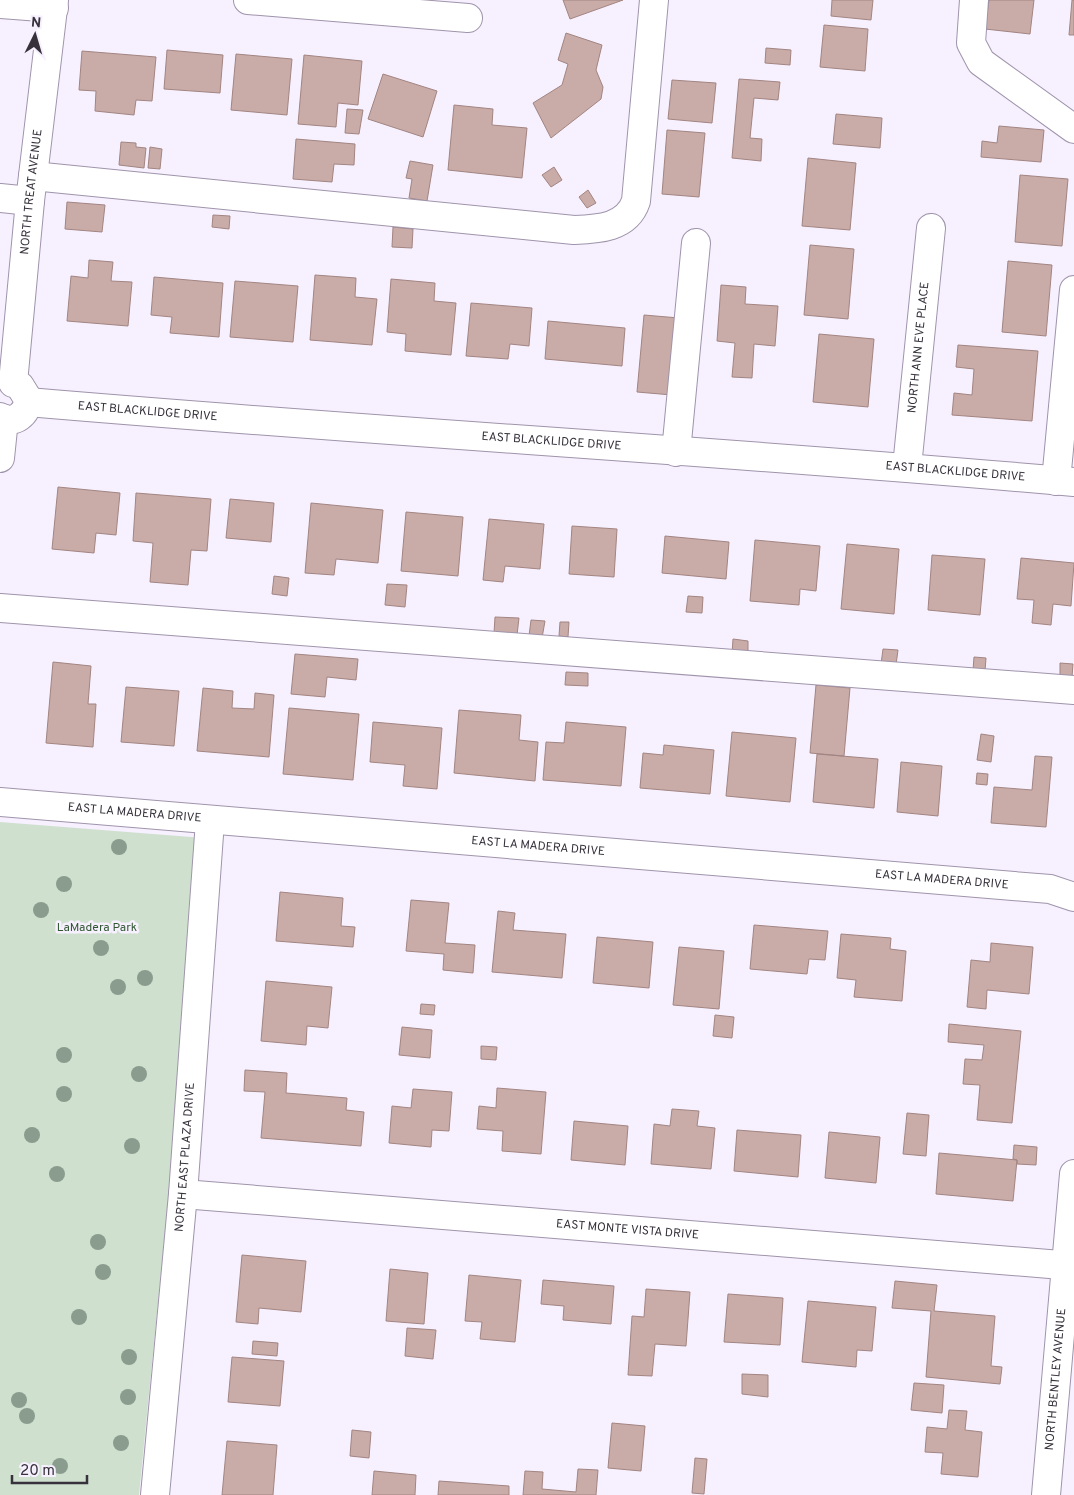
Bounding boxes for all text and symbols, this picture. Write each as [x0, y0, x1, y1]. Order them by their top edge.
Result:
north arrow [10, 10, 60, 60]
text: N [30, 15, 42, 32]
street label: NORTH TREAT AVENUE [17, 128, 47, 255]
street label: NORTH ANN EVE PLACE [904, 281, 934, 414]
street label: EAST BLACKLIDGE DRIVE [77, 398, 218, 425]
street label: EAST BLACKLIDGE DRIVE [481, 429, 622, 455]
street label: EAST BLACKLIDGE DRIVE [885, 458, 1026, 486]
street label: EAST LA MADERA DRIVE [67, 800, 202, 827]
street label: EAST LA MADERA DRIVE [471, 833, 606, 860]
street label: EAST LA MADERA DRIVE [874, 867, 1009, 894]
park label: LaMadera Park [57, 920, 137, 936]
street label: NORTH EAST PLAZA DRIVE [171, 1082, 199, 1233]
street label: EAST MONTE VISTA DRIVE [555, 1216, 700, 1244]
street label: NORTH BENTLEY AVENUE [1042, 1308, 1070, 1451]
scale bar [12, 1452, 88, 1484]
text: 20 m [20, 1462, 55, 1481]

